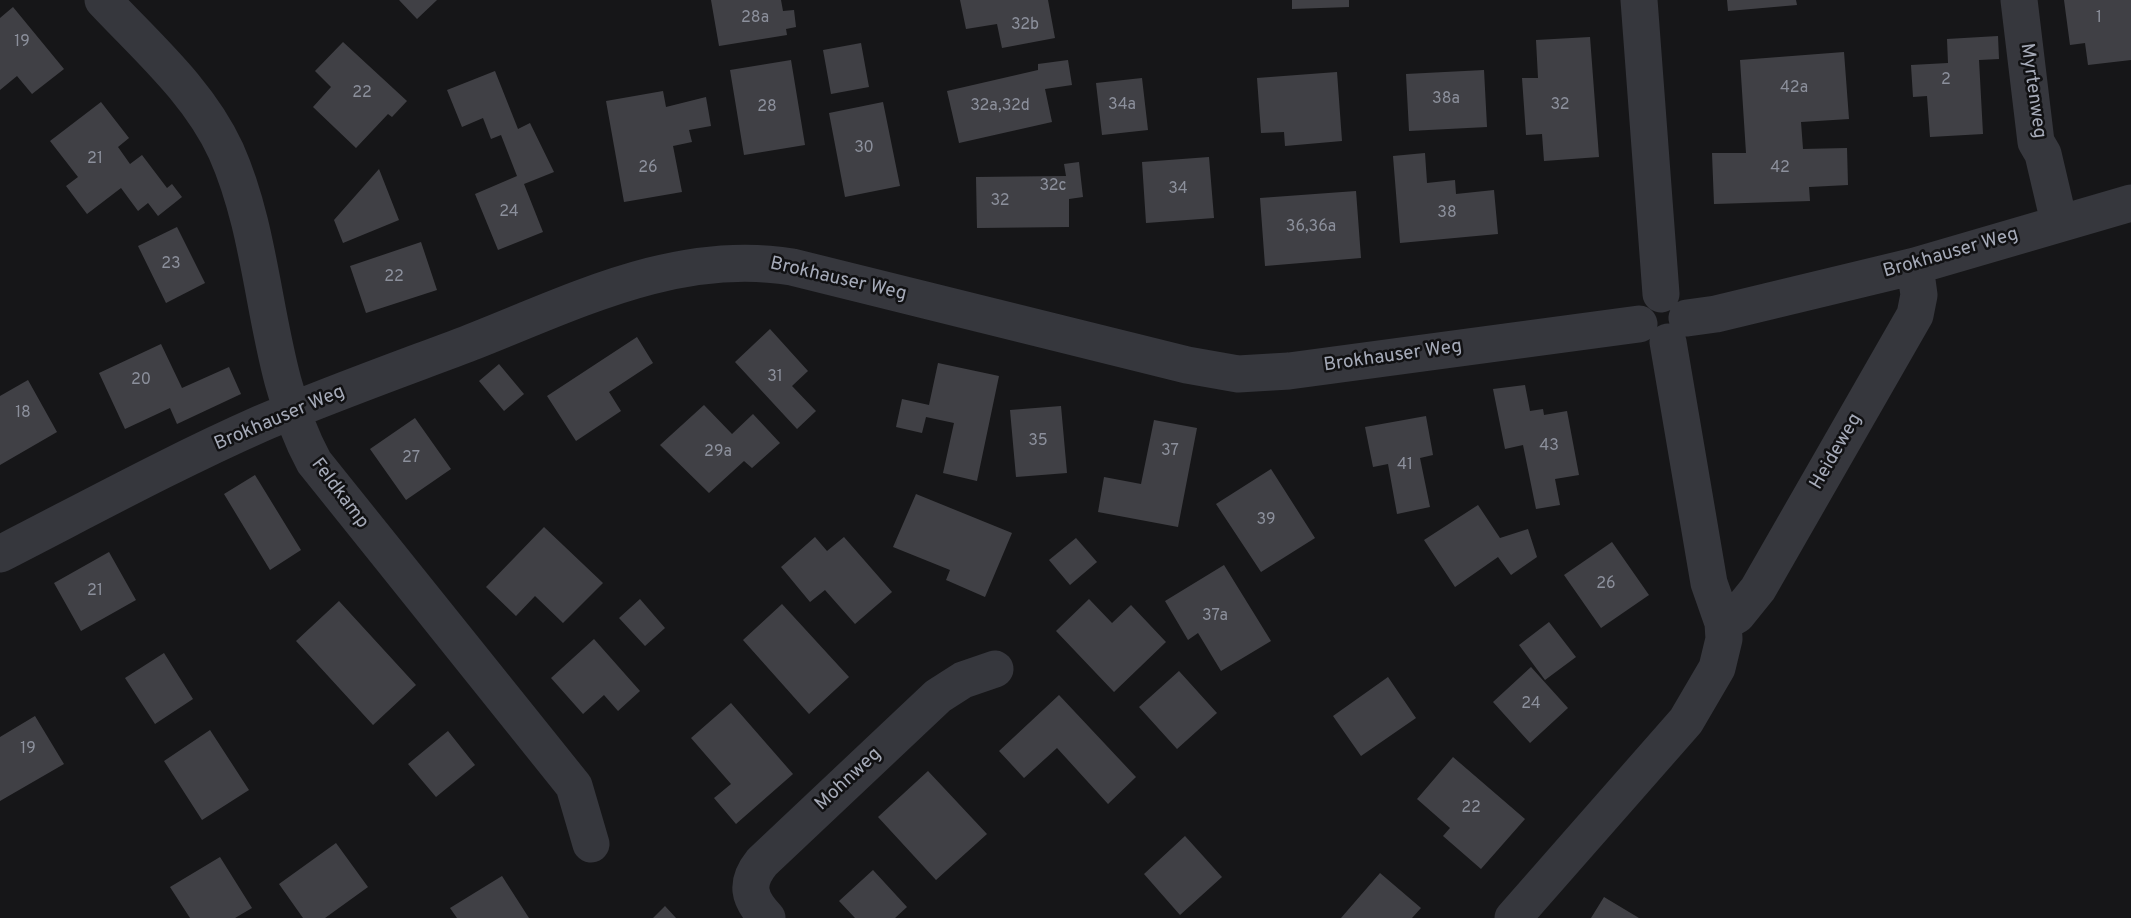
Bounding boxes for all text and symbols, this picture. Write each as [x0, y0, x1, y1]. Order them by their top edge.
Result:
house number: 28a [741, 9, 769, 29]
house number: 1 [2096, 9, 2102, 29]
house number: 32b [1011, 16, 1039, 36]
house number: 19 [14, 33, 30, 53]
street label: Myrtenweg [2014, 42, 2050, 140]
house number: 2 [1941, 71, 1951, 91]
house number: 42a [1780, 79, 1808, 99]
house number: 22 [352, 84, 372, 104]
house number: 38a [1432, 90, 1460, 110]
house number: 34a [1108, 96, 1136, 116]
house number: 32 [1550, 96, 1570, 116]
house number: 32a,32d [970, 97, 1030, 117]
house number: 28 [757, 98, 777, 118]
house number: 30 [854, 139, 874, 159]
house number: 21 [87, 150, 103, 170]
house number: 26 [638, 159, 658, 179]
house number: 42 [1770, 159, 1790, 179]
house number: 32c [1039, 177, 1067, 197]
house number: 34 [1168, 180, 1188, 200]
house number: 32 [990, 192, 1010, 212]
house number: 24 [499, 203, 519, 223]
house number: 38 [1437, 204, 1457, 224]
house number: 36,36a [1286, 218, 1336, 238]
street label: Brokhauser Weg [1881, 224, 2021, 284]
street label: Brokhauser Weg [768, 253, 908, 307]
house number: 23 [161, 255, 181, 275]
house number: 22 [384, 268, 404, 288]
street label: Brokhauser Weg [1322, 336, 1464, 378]
house number: 31 [767, 368, 783, 388]
house number: 20 [131, 371, 151, 391]
street label: Brokhauser Weg [211, 381, 349, 457]
house number: 18 [15, 404, 31, 424]
street label: Heideweg [1806, 410, 1868, 494]
house number: 35 [1028, 432, 1048, 452]
house number: 43 [1539, 437, 1559, 457]
house number: 37 [1161, 442, 1179, 462]
house number: 29a [704, 443, 732, 463]
house number: 27 [402, 449, 420, 469]
street label: Feldkamp [305, 454, 373, 534]
house number: 41 [1397, 456, 1413, 476]
house number: 39 [1257, 511, 1275, 531]
house number: 26 [1596, 575, 1616, 595]
house number: 21 [87, 582, 103, 602]
house number: 37a [1202, 607, 1228, 627]
house number: 24 [1521, 695, 1541, 715]
house number: 19 [20, 740, 36, 760]
street label: Mohnweg [811, 744, 887, 816]
house number: 22 [1461, 799, 1481, 819]

